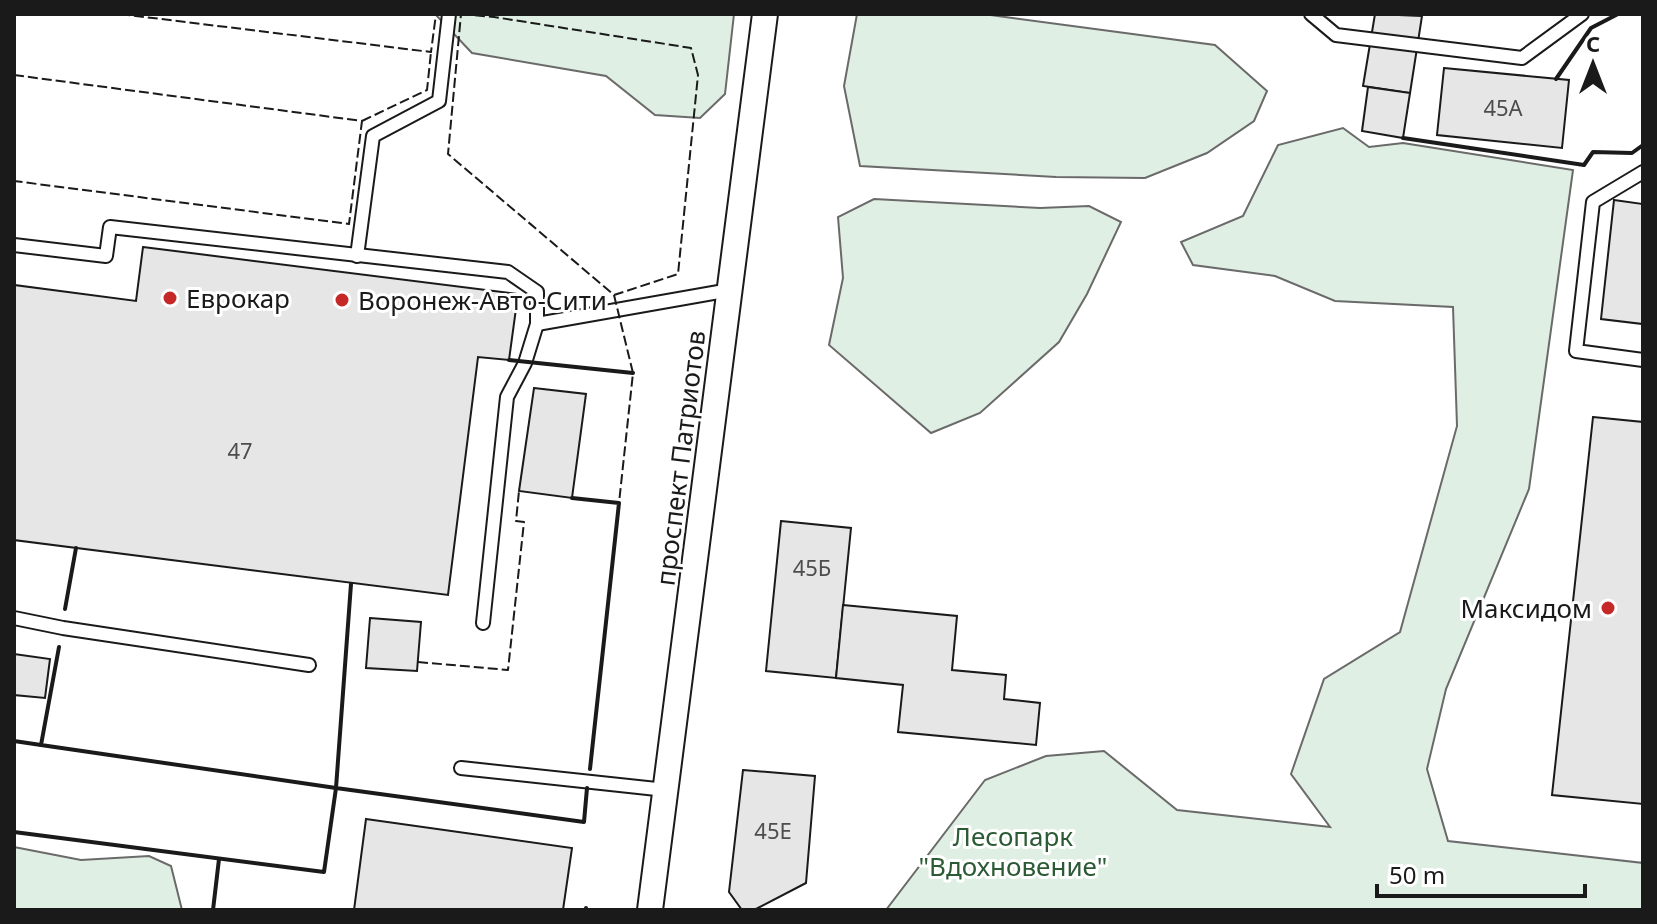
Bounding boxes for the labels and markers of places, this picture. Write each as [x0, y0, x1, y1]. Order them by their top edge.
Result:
place label: Еврокар [186, 280, 290, 316]
place label: Воронеж-Авто-Сити [358, 282, 607, 318]
marker: Еврокар [161, 289, 179, 307]
marker: Воронеж-Авто-Сити [333, 291, 351, 309]
place label: Максидом [1461, 590, 1592, 626]
marker: Максидом [1599, 599, 1617, 617]

